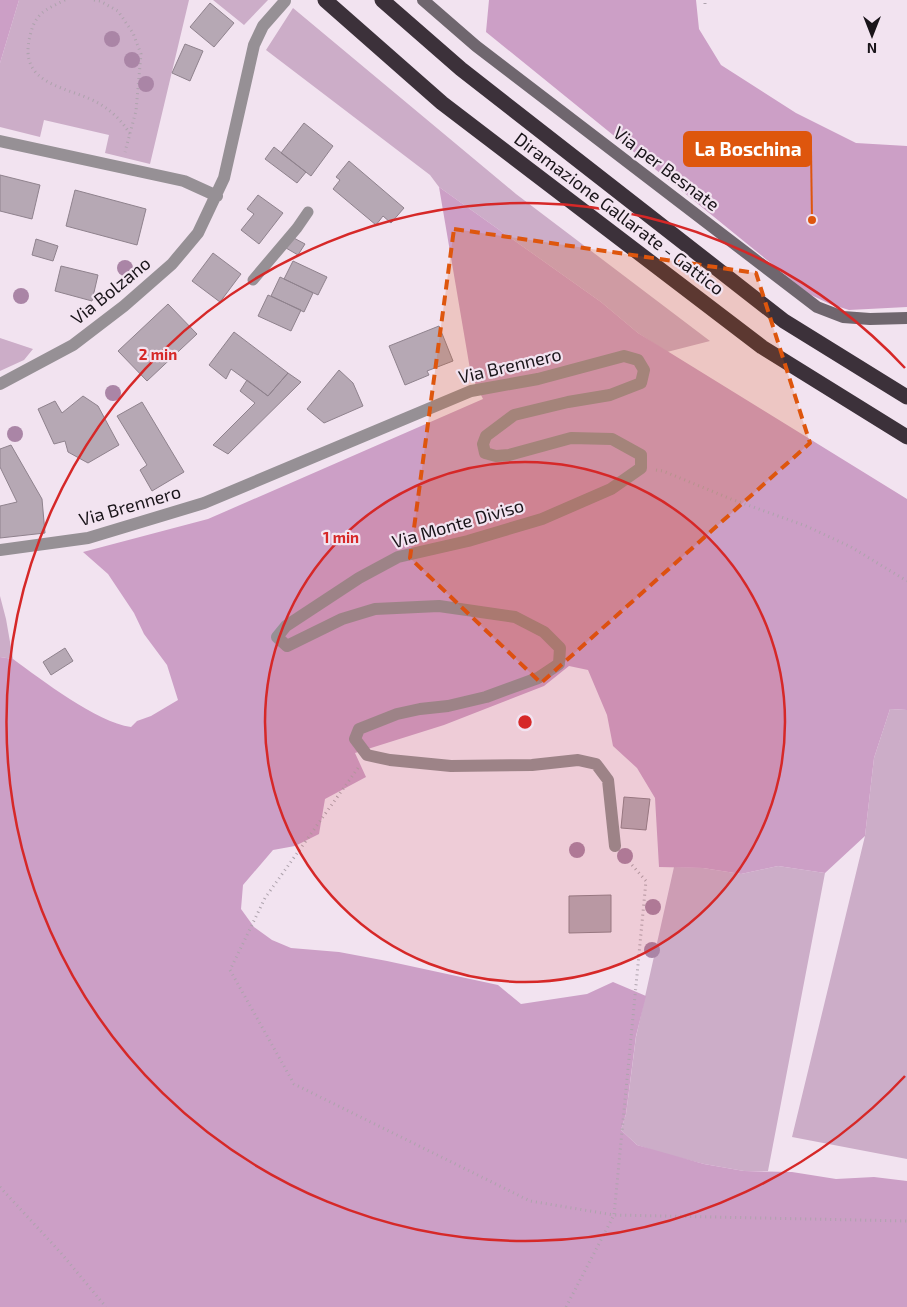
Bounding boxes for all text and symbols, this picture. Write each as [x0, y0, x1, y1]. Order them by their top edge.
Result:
north arrow [847, 10, 897, 60]
text: N [867, 40, 877, 57]
street label: Via per Besnate [609, 121, 724, 215]
street label: Diramazione Gallarate - Gattico [510, 127, 729, 299]
callout: La Boschina [684, 132, 811, 166]
text: La Boschina [694, 137, 802, 160]
street label: Via Bolzano [66, 252, 155, 329]
street label: Via Brennero [456, 343, 563, 388]
text: 2 min [139, 345, 177, 363]
street label: Via Brennero [76, 480, 183, 530]
street label: Via Monte Diviso [389, 494, 526, 552]
text: 1 min [323, 528, 359, 546]
centre of rings [516, 713, 534, 731]

